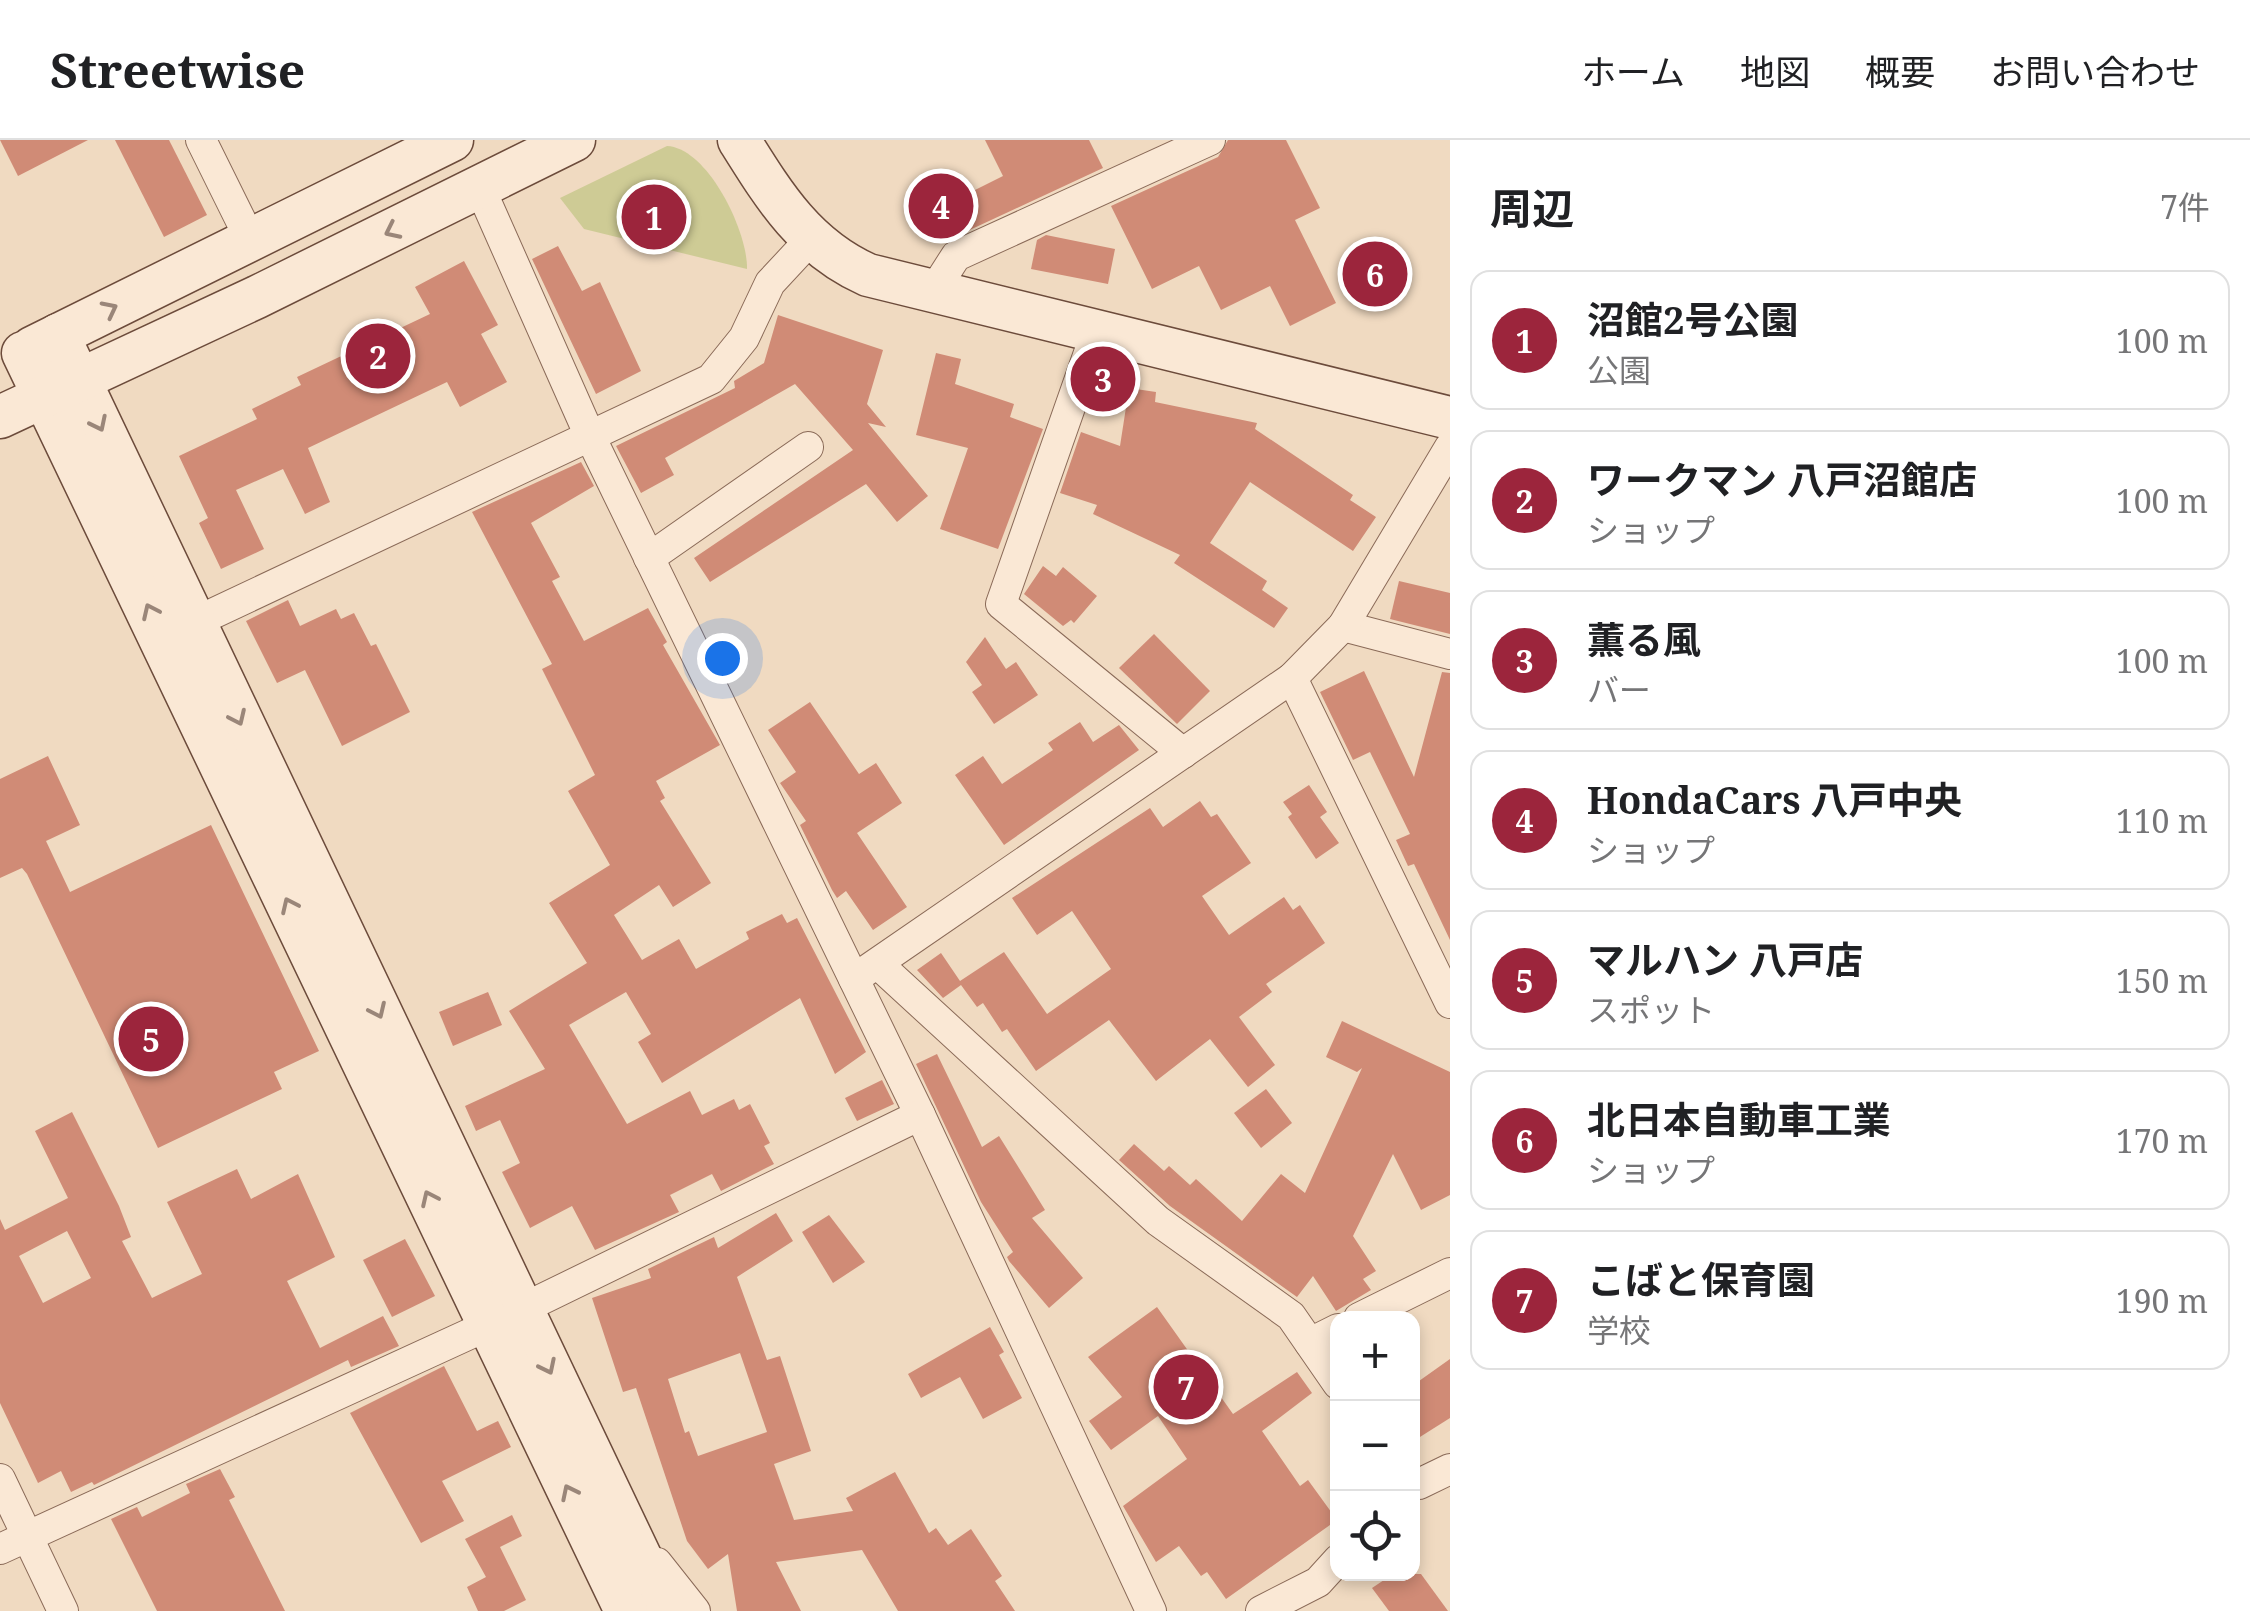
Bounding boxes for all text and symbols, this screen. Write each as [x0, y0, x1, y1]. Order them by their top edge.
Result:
text: Streetwise [50, 37, 305, 102]
text: ホーム [1581, 48, 1685, 95]
text: 地図 [1740, 48, 1810, 95]
text: 概要 [1865, 48, 1935, 95]
text: お問い合わせ [1990, 48, 2200, 95]
pin: 4 [908, 168, 974, 244]
text: 周辺 [1490, 179, 1574, 236]
pin: 1 [622, 180, 686, 254]
text: 7件 [2160, 185, 2210, 228]
one-way arrow [384, 218, 402, 238]
pin: 6 [1342, 236, 1408, 312]
text: 沼館2号公園 [1587, 293, 1798, 345]
one-way arrow [100, 302, 118, 321]
pin: 2 [346, 318, 410, 394]
text: 1 [1515, 319, 1534, 362]
text: 100 m [2116, 319, 2208, 362]
pin: 3 [1070, 342, 1136, 416]
text: 公園 [1587, 348, 1651, 391]
one-way arrow [86, 414, 106, 432]
text: ワークマン 八戸沼館店 [1587, 453, 1977, 505]
text: 2 [1515, 479, 1534, 522]
text: 100 m [2116, 479, 2208, 522]
text: ショップ [1587, 508, 1715, 551]
one-way arrow [142, 603, 162, 621]
text: 薫る風 [1587, 613, 1701, 665]
your location [697, 633, 748, 684]
text: 3 [1515, 639, 1534, 682]
text: 100 m [2116, 639, 2208, 682]
text: バー [1587, 668, 1651, 711]
one-way arrow [226, 707, 246, 725]
text: HondaCars 八戸中央 [1587, 773, 1963, 825]
text: 4 [1515, 799, 1534, 842]
text: 110 m [2116, 799, 2208, 842]
text: ショップ [1587, 828, 1715, 871]
one-way arrow [282, 897, 302, 915]
text: マルハン 八戸店 [1587, 933, 1863, 985]
text: 5 [1515, 959, 1534, 1002]
text: 150 m [2116, 959, 2208, 1002]
text: スポット [1587, 988, 1715, 1031]
one-way arrow [365, 1001, 385, 1019]
pin: 5 [118, 1002, 184, 1076]
text: 北日本自動車工業 [1587, 1093, 1891, 1145]
text: 6 [1515, 1119, 1534, 1162]
text: 170 m [2116, 1119, 2208, 1162]
text: ショップ [1587, 1148, 1715, 1191]
one-way arrow [421, 1190, 441, 1208]
text: こばと保育園 [1587, 1253, 1815, 1305]
text: 7 [1515, 1279, 1534, 1322]
text: 190 m [2116, 1279, 2208, 1322]
text: 学校 [1587, 1308, 1651, 1351]
map controls [1330, 1311, 1420, 1581]
button: + [1330, 1311, 1420, 1401]
pin: 7 [1154, 1350, 1218, 1424]
one-way arrow [536, 1357, 555, 1375]
button: − [1330, 1401, 1420, 1491]
one-way arrow [561, 1484, 581, 1502]
button: locate [1330, 1491, 1420, 1581]

